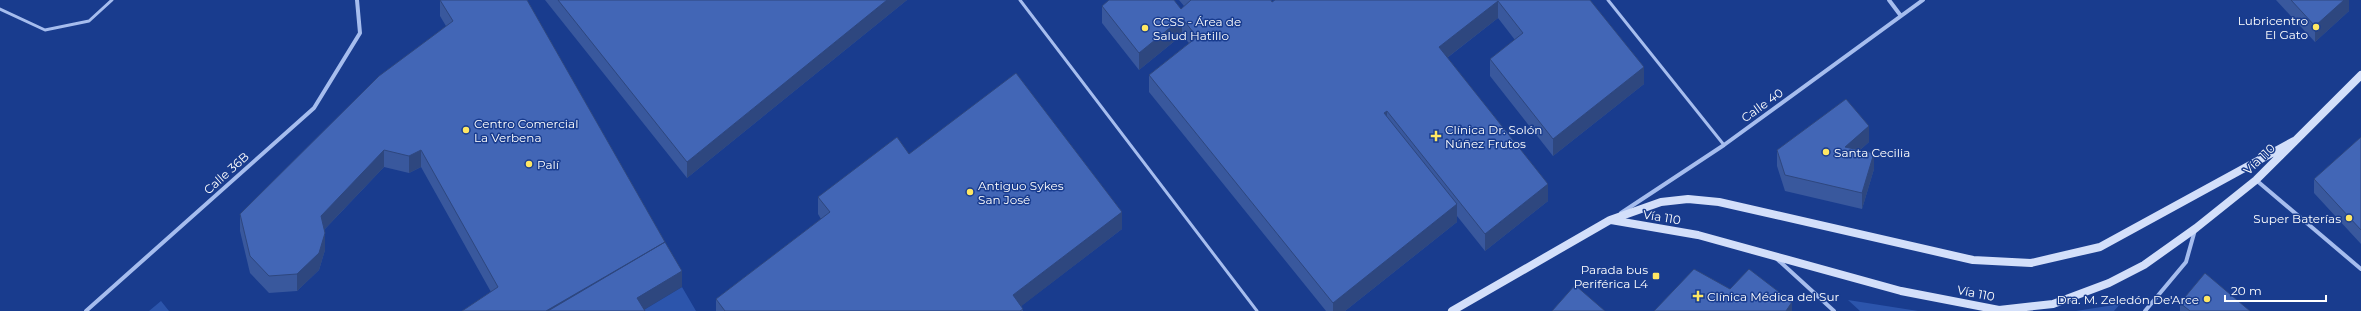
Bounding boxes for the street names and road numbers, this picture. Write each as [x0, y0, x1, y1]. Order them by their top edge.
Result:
street label: Calle 40 [1738, 85, 1786, 125]
street label: Vía 110 [2240, 140, 2278, 178]
street label: Calle 36B [200, 149, 252, 197]
street label: Vía 110 [1642, 207, 1682, 227]
street label: Vía 110 [1956, 282, 1996, 304]

